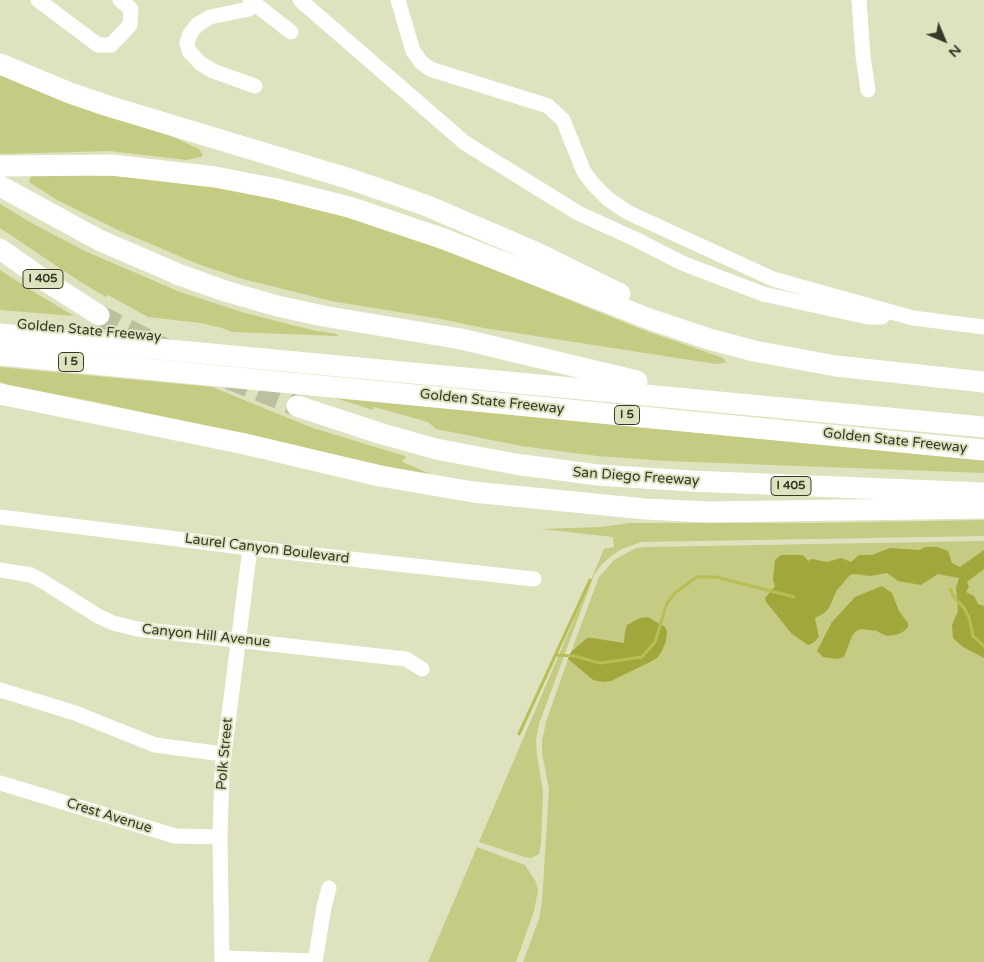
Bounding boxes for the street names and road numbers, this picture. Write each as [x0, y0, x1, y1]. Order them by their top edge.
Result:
road number: I 405 [23, 270, 63, 288]
street label: Golden State Freeway [16, 316, 162, 346]
road number: I 5 [58, 352, 84, 372]
street label: Golden State Freeway [419, 386, 565, 418]
road number: I 5 [614, 406, 640, 424]
street label: Golden State Freeway [822, 425, 968, 457]
street label: San Diego Freeway [572, 464, 700, 490]
road number: I 405 [771, 476, 811, 496]
street label: Laurel Canyon Boulevard [184, 531, 350, 567]
street label: Canyon Hill Avenue [141, 621, 271, 651]
street label: Polk Street [213, 717, 237, 791]
street label: Crest Avenue [64, 795, 154, 837]

